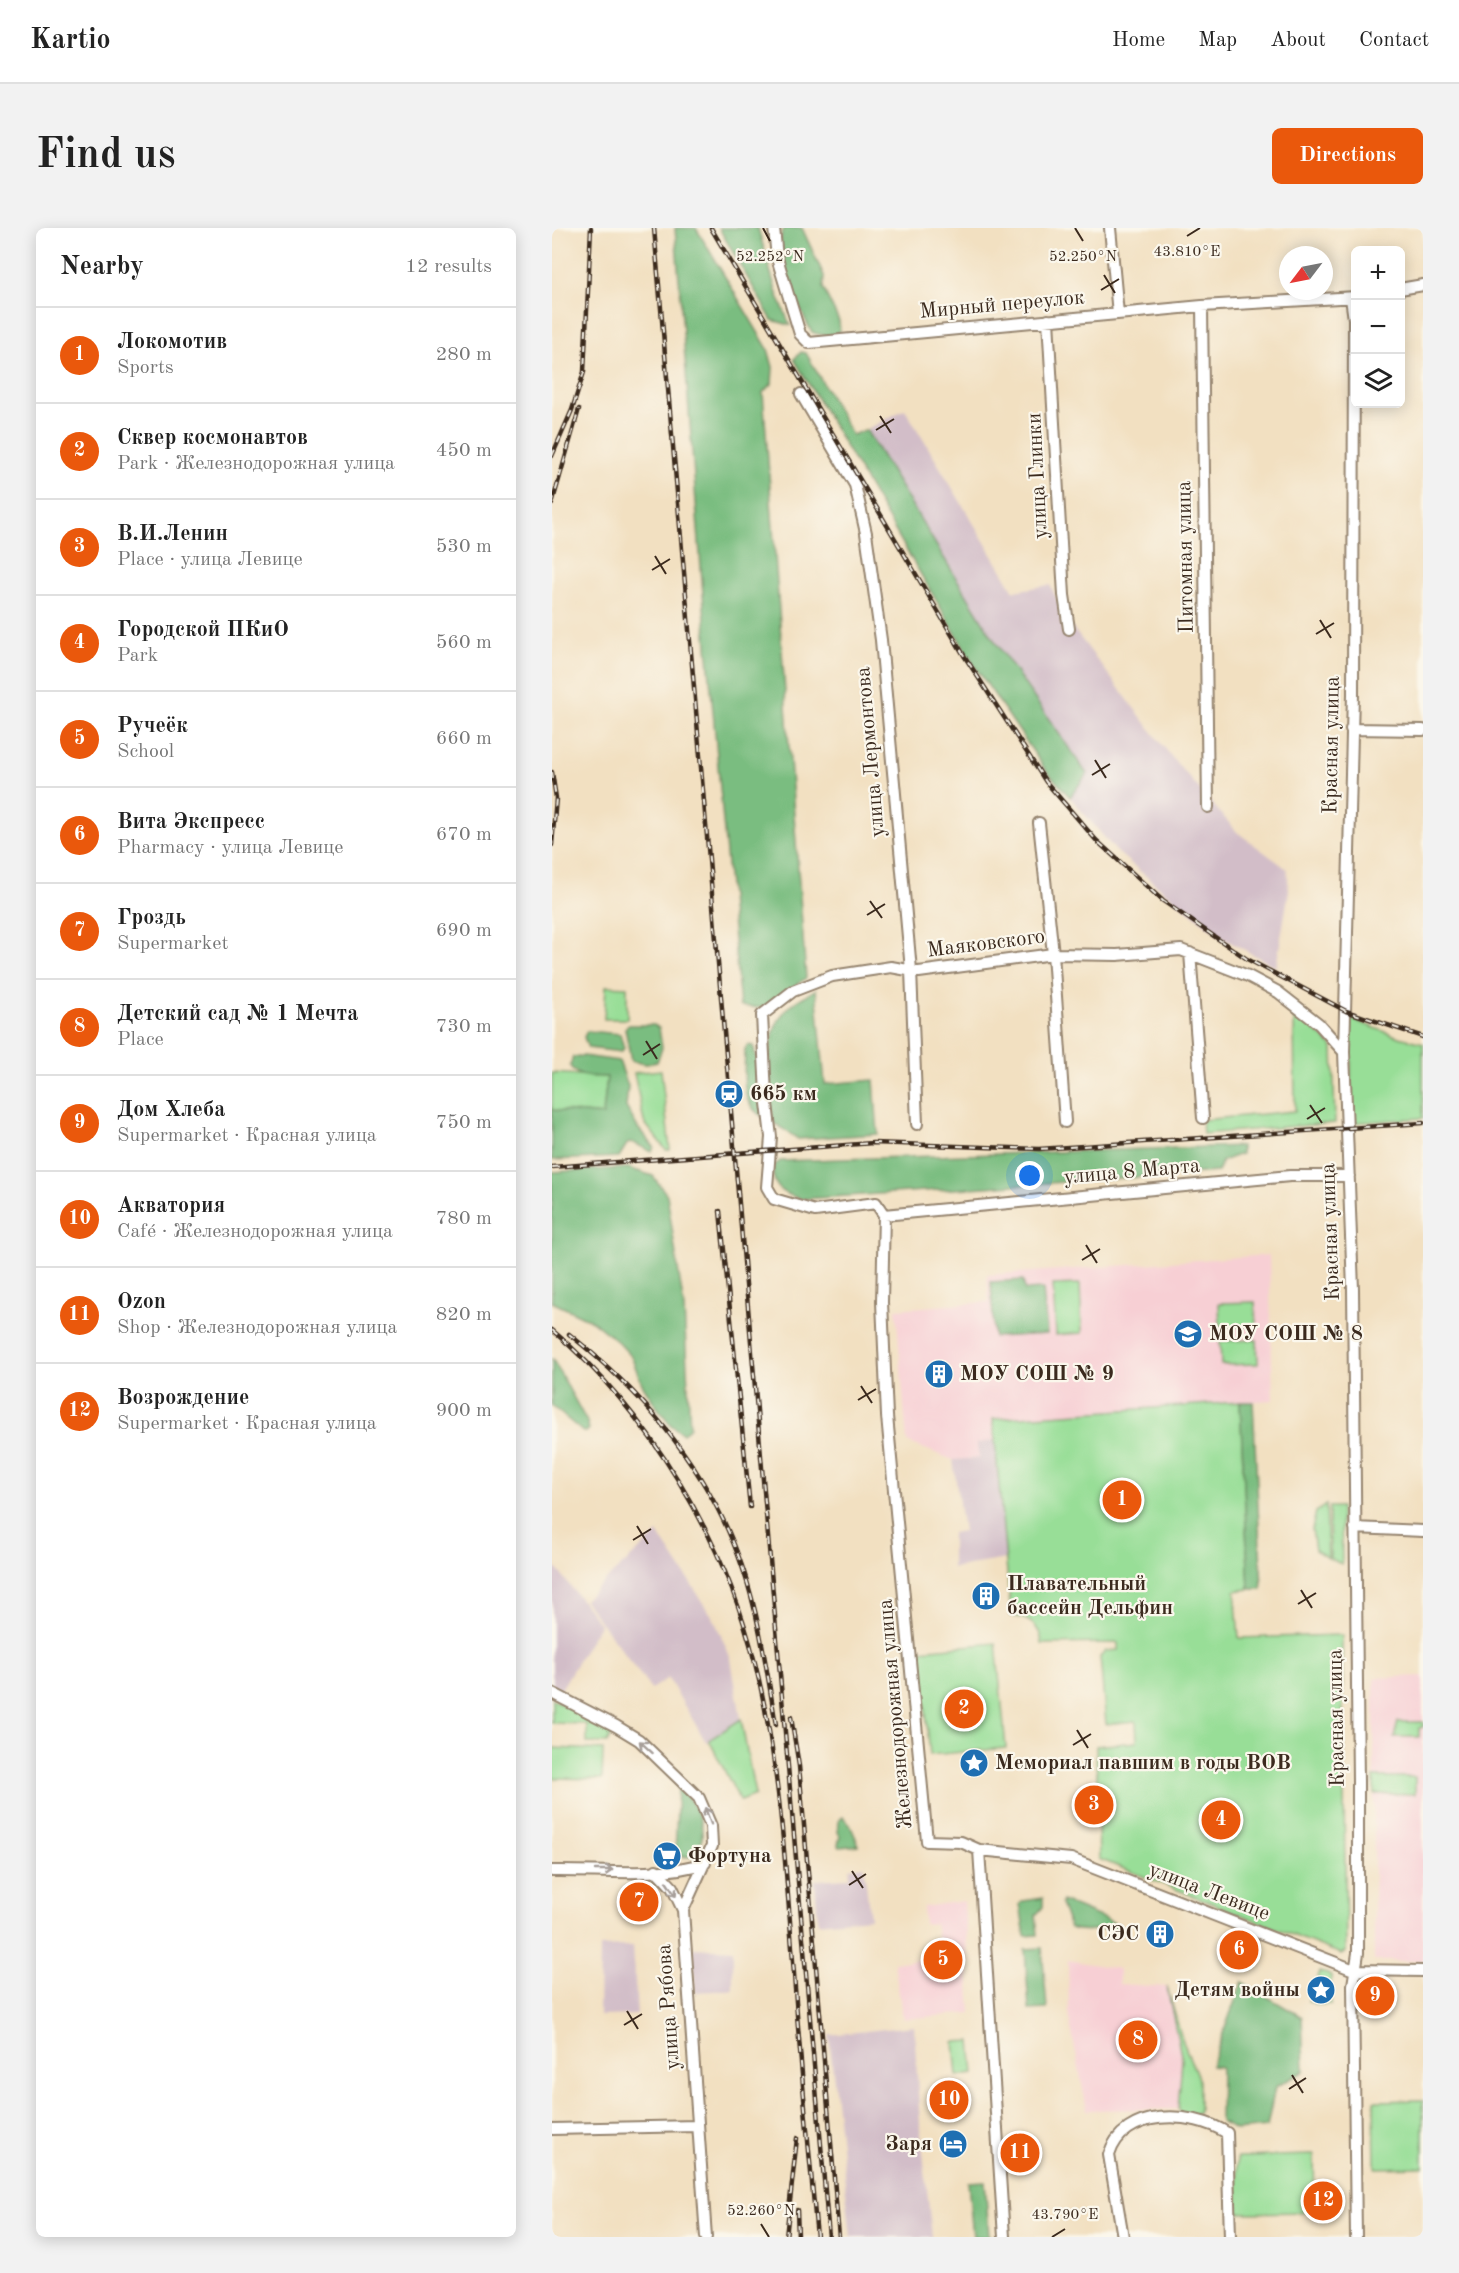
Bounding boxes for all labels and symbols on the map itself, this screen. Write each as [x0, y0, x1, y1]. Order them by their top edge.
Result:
text: 43.810°E [1154, 245, 1220, 260]
north arrow [1279, 246, 1333, 300]
text: 52.252°N [736, 250, 804, 265]
text: 52.250°N [1049, 250, 1117, 265]
street label: Мирный переулок [919, 287, 1086, 323]
street label: улица Глинки [1024, 412, 1052, 540]
street label: Питомная улица [1174, 480, 1198, 634]
street label: улица Лермонтова [853, 666, 889, 838]
street label: Красная улица [1320, 676, 1344, 814]
street label: Маяковского [926, 926, 1046, 962]
station icon: 665 км [713, 1078, 745, 1110]
place label: 665 км [750, 1084, 817, 1105]
street label: улица 8 Марта [1063, 1156, 1201, 1188]
your location [1015, 1161, 1044, 1190]
street label: Красная улица [1318, 1163, 1344, 1301]
school or university icon: МОУ СОШ № 8 [1172, 1318, 1204, 1350]
place label: МОУ СОШ № 8 [1209, 1324, 1363, 1345]
building icon: МОУ СОШ № 9 [923, 1358, 955, 1390]
place label: МОУ СОШ № 9 [960, 1364, 1114, 1385]
pin: 1 [1102, 1478, 1142, 1522]
place label: Плавательный бассейн Дельфин [1007, 1574, 1173, 1619]
building icon: Плавательный бассейн Дельфин [970, 1580, 1002, 1612]
street label: Железнодорожная улица [875, 1598, 917, 1830]
street label: Красная улица [1325, 1649, 1349, 1787]
pin: 2 [944, 1686, 984, 1732]
one-way arrow [638, 1740, 653, 1754]
place icon: Мемориал павшим в годы ВОВ [958, 1747, 990, 1779]
place label: Мемориал павшим в годы ВОВ [995, 1753, 1291, 1774]
pin: 3 [1074, 1782, 1114, 1828]
pin: 4 [1202, 1798, 1240, 1842]
one-way arrow [701, 1807, 712, 1826]
supermarket icon: Фортуна [651, 1840, 683, 1872]
place label: Фортуна [688, 1846, 772, 1867]
street label: улица Левице [1145, 1859, 1273, 1925]
one-way arrow [593, 1864, 613, 1876]
pin: 7 [620, 1880, 658, 1924]
one-way arrow [665, 1880, 677, 1896]
building icon: СЭС [1144, 1918, 1176, 1950]
place label: СЭС [1097, 1924, 1139, 1945]
pin: 6 [1220, 1928, 1258, 1972]
pin: 5 [924, 1938, 962, 1982]
street label: улица Рябова [654, 1943, 684, 2071]
place icon: Детям войны [1305, 1974, 1337, 2006]
pin: 9 [1356, 1974, 1394, 2018]
place label: Детям войны [1174, 1980, 1300, 2001]
pin: 8 [1118, 2018, 1158, 2062]
pin: 10 [930, 2078, 968, 2122]
hotel icon: Заря [937, 2128, 969, 2160]
pin: 11 [1000, 2130, 1040, 2176]
place label: Заря [885, 2134, 932, 2155]
pin: 12 [1304, 2178, 1342, 2224]
text: 52.260°N [727, 2204, 795, 2219]
text: 43.790°E [1032, 2208, 1098, 2223]

